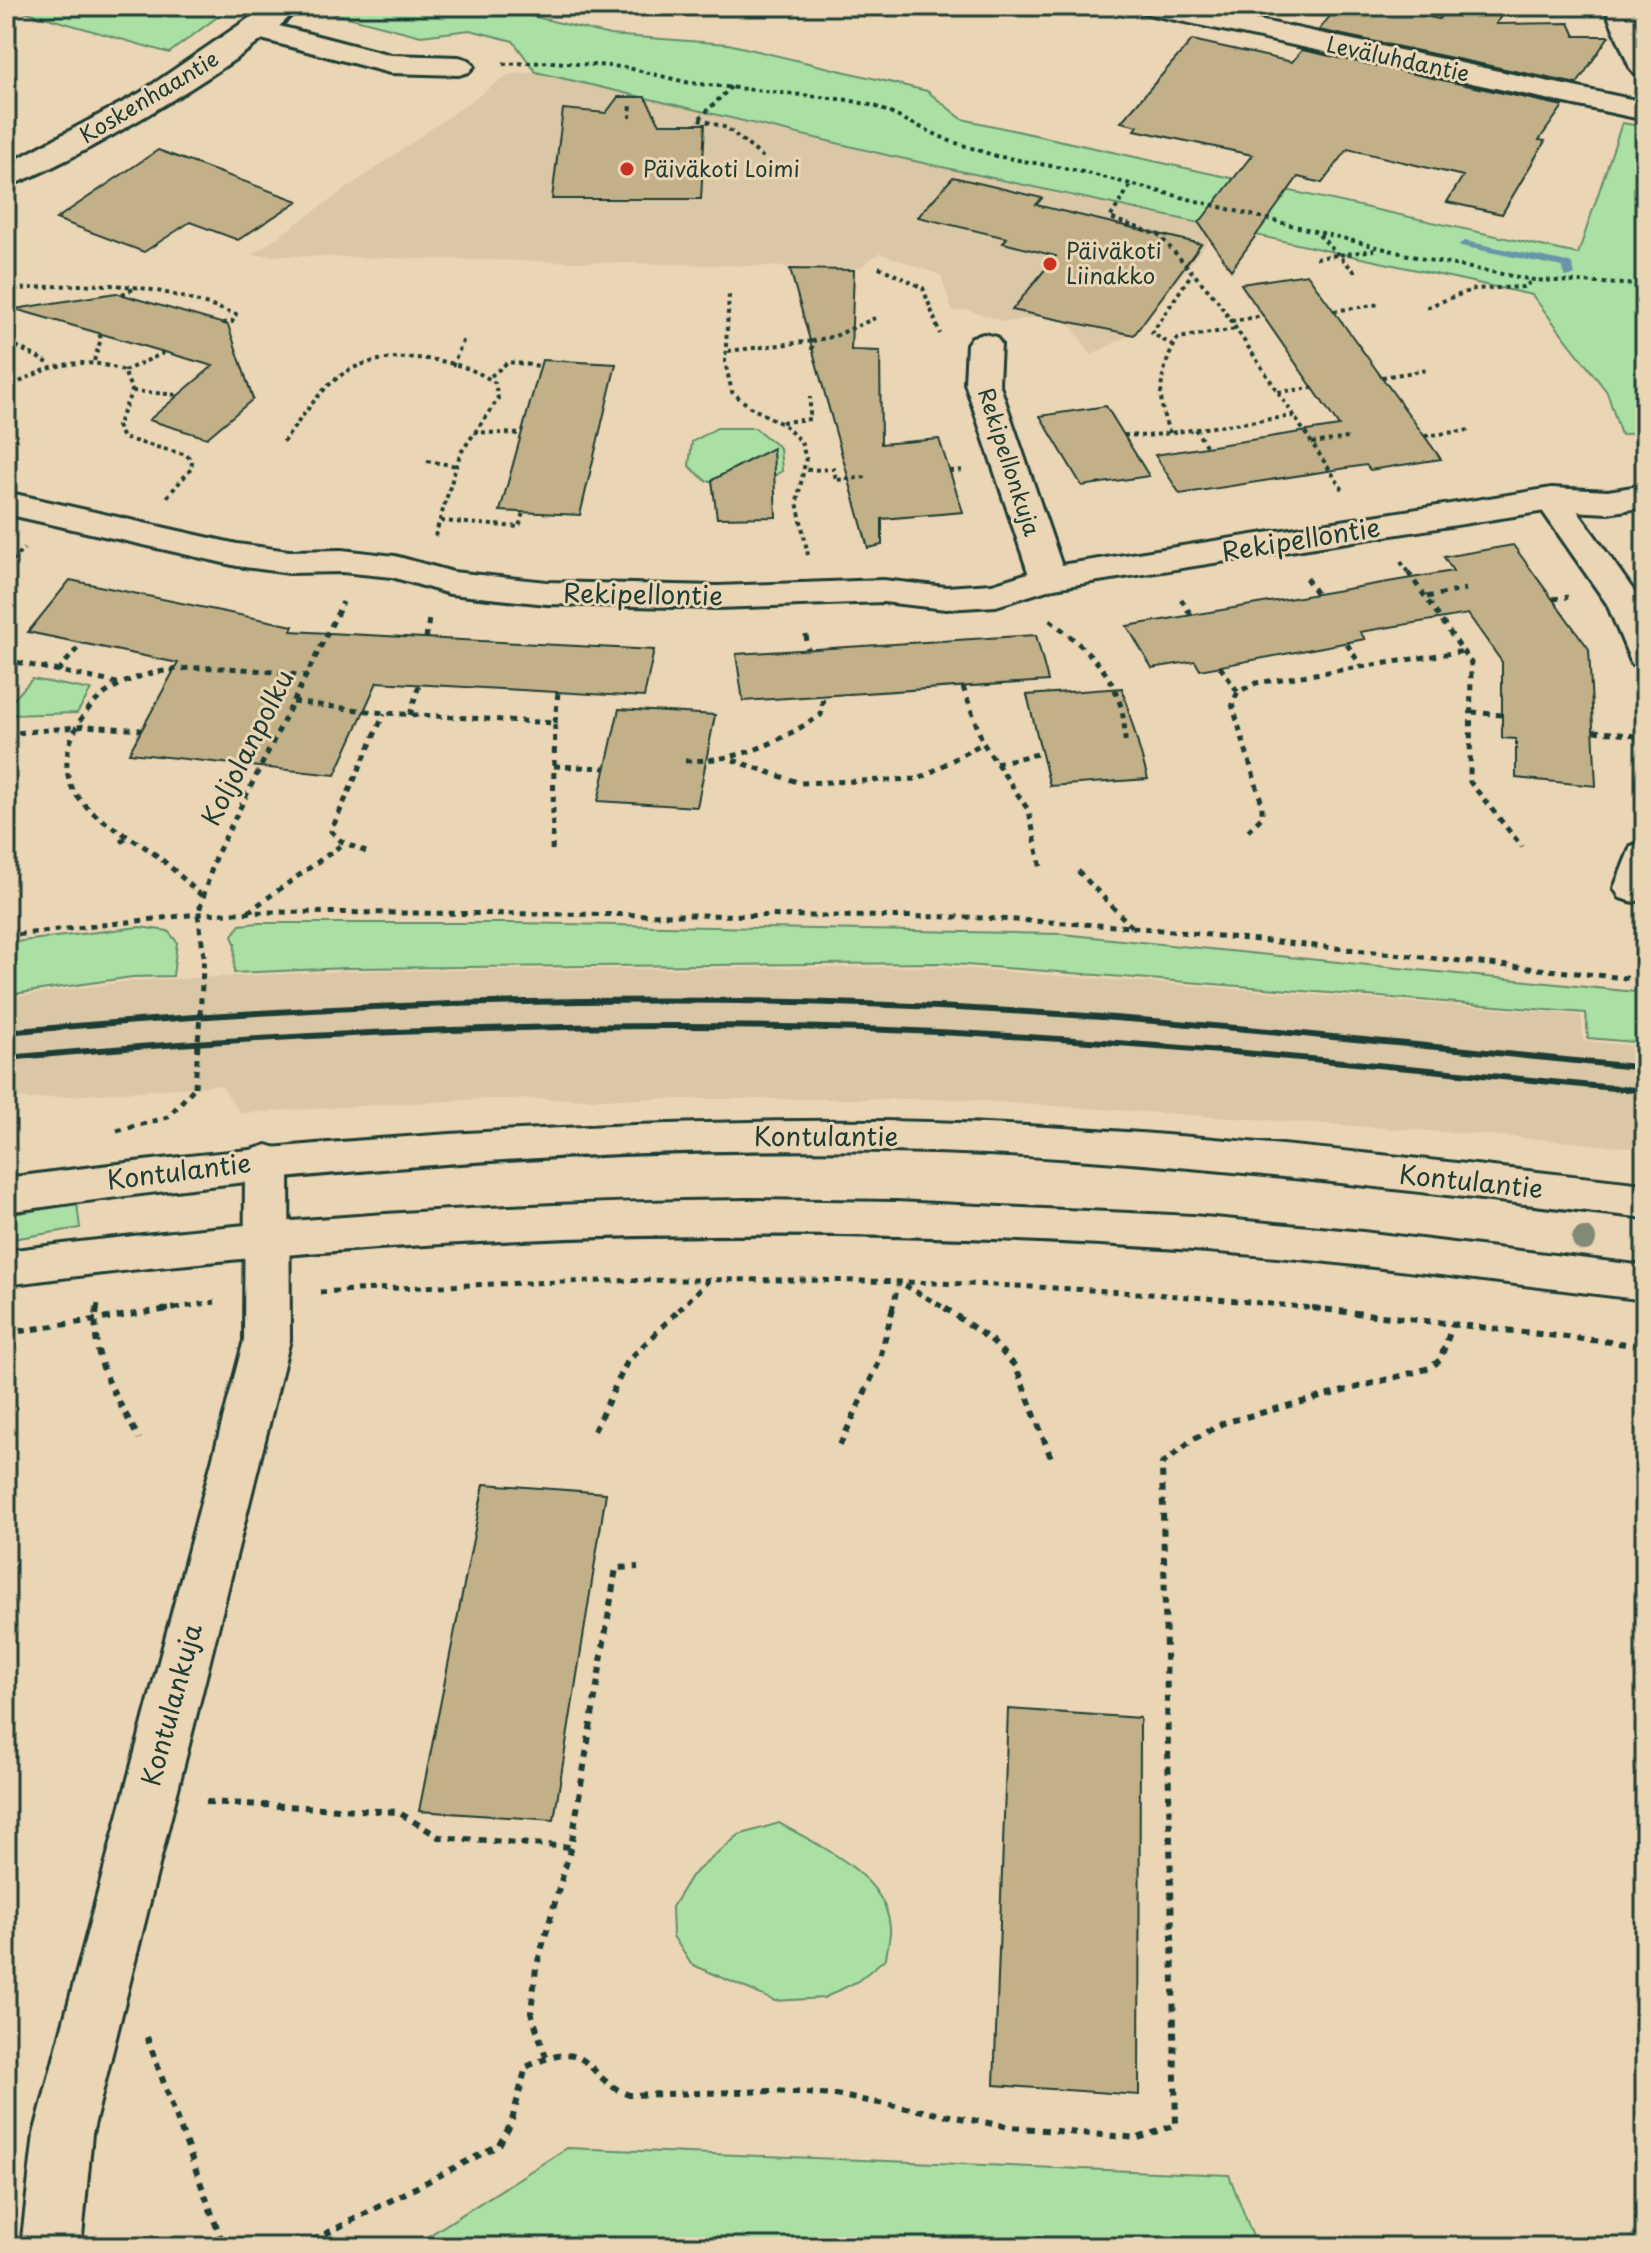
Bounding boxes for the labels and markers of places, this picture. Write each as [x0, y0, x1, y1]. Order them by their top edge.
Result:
place label: Päiväkoti Loimi [643, 151, 800, 184]
marker: Päiväkoti Loimi [618, 160, 636, 178]
place label: Päiväkoti Liinakko [1066, 233, 1162, 291]
marker: Päiväkoti Liinakko [1041, 255, 1059, 273]

